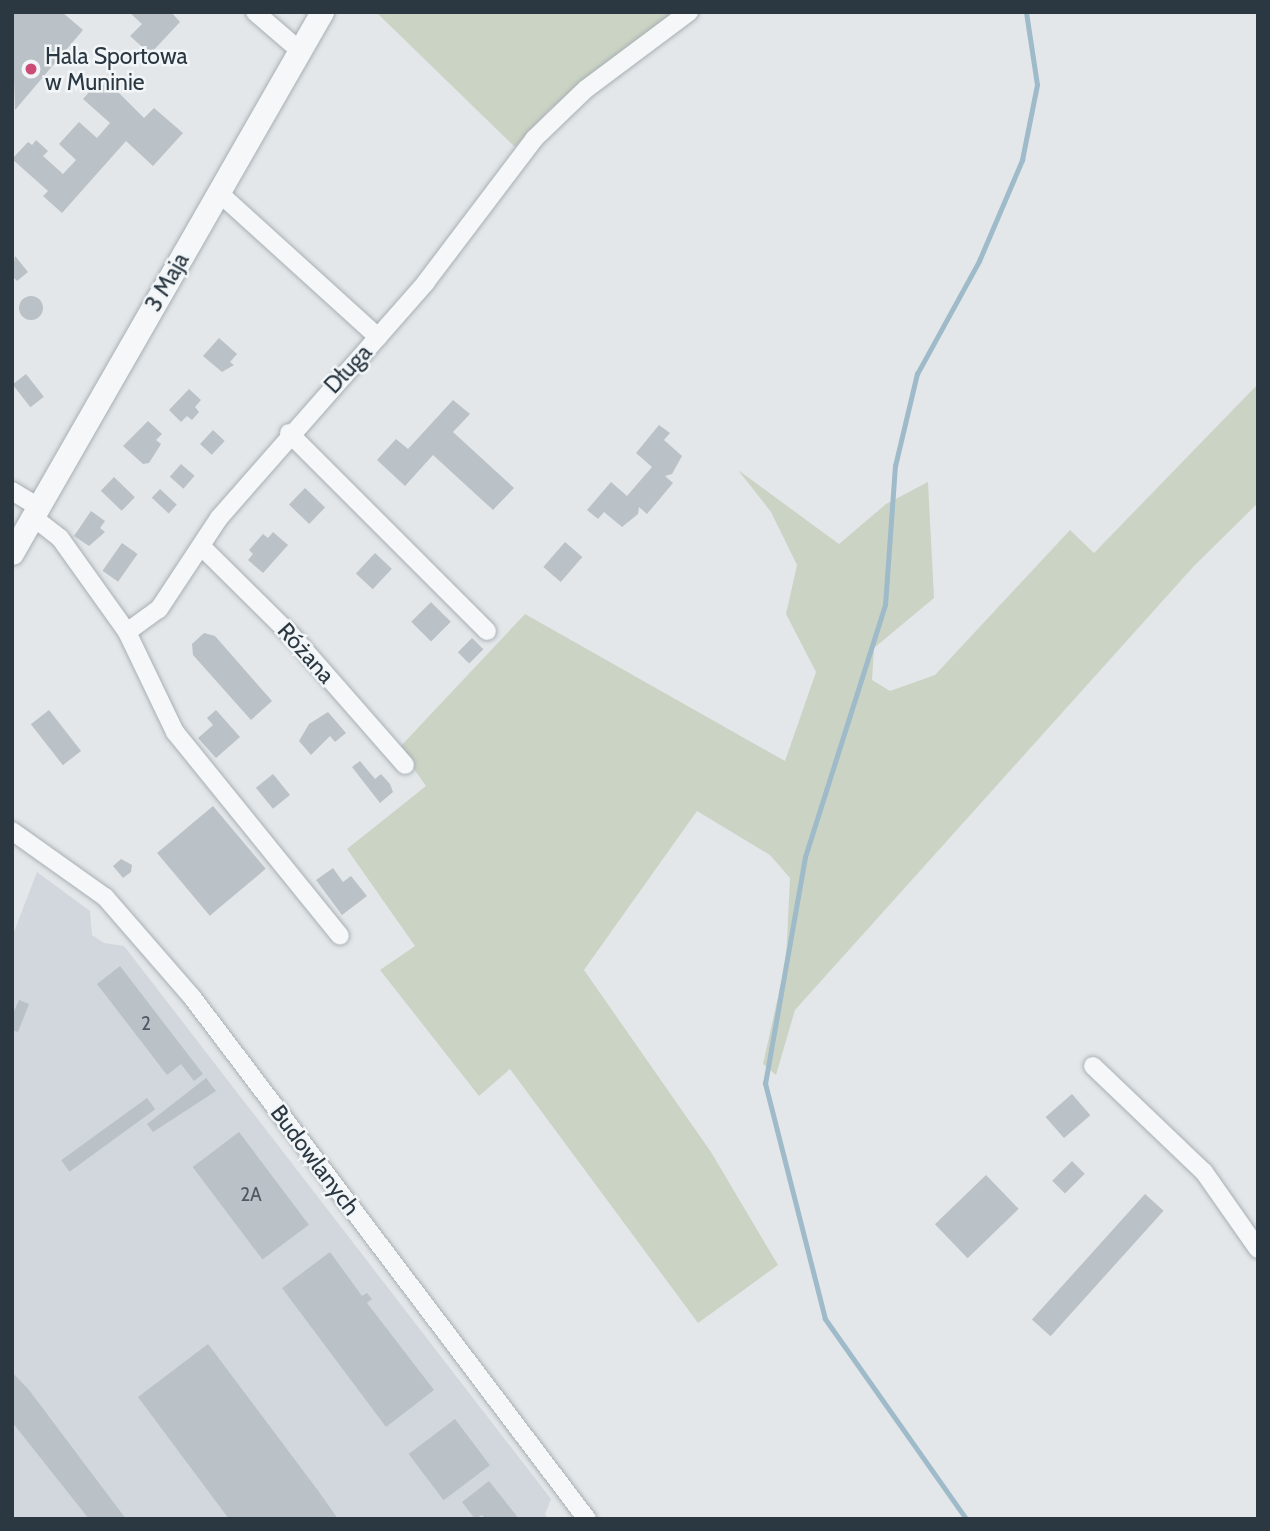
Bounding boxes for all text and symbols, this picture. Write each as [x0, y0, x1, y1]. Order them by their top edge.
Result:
place label: Hala Sportowa w Muninie [45, 42, 188, 96]
marker: Hala Sportowa w Muninie [23, 61, 39, 77]
street label: 3 Maja [139, 248, 195, 316]
street label: Długa [319, 339, 377, 399]
street label: Różana [272, 617, 340, 689]
house number: 2 [141, 1013, 151, 1035]
street label: Budowlanych [265, 1099, 365, 1221]
house number: 2A [240, 1184, 262, 1206]

